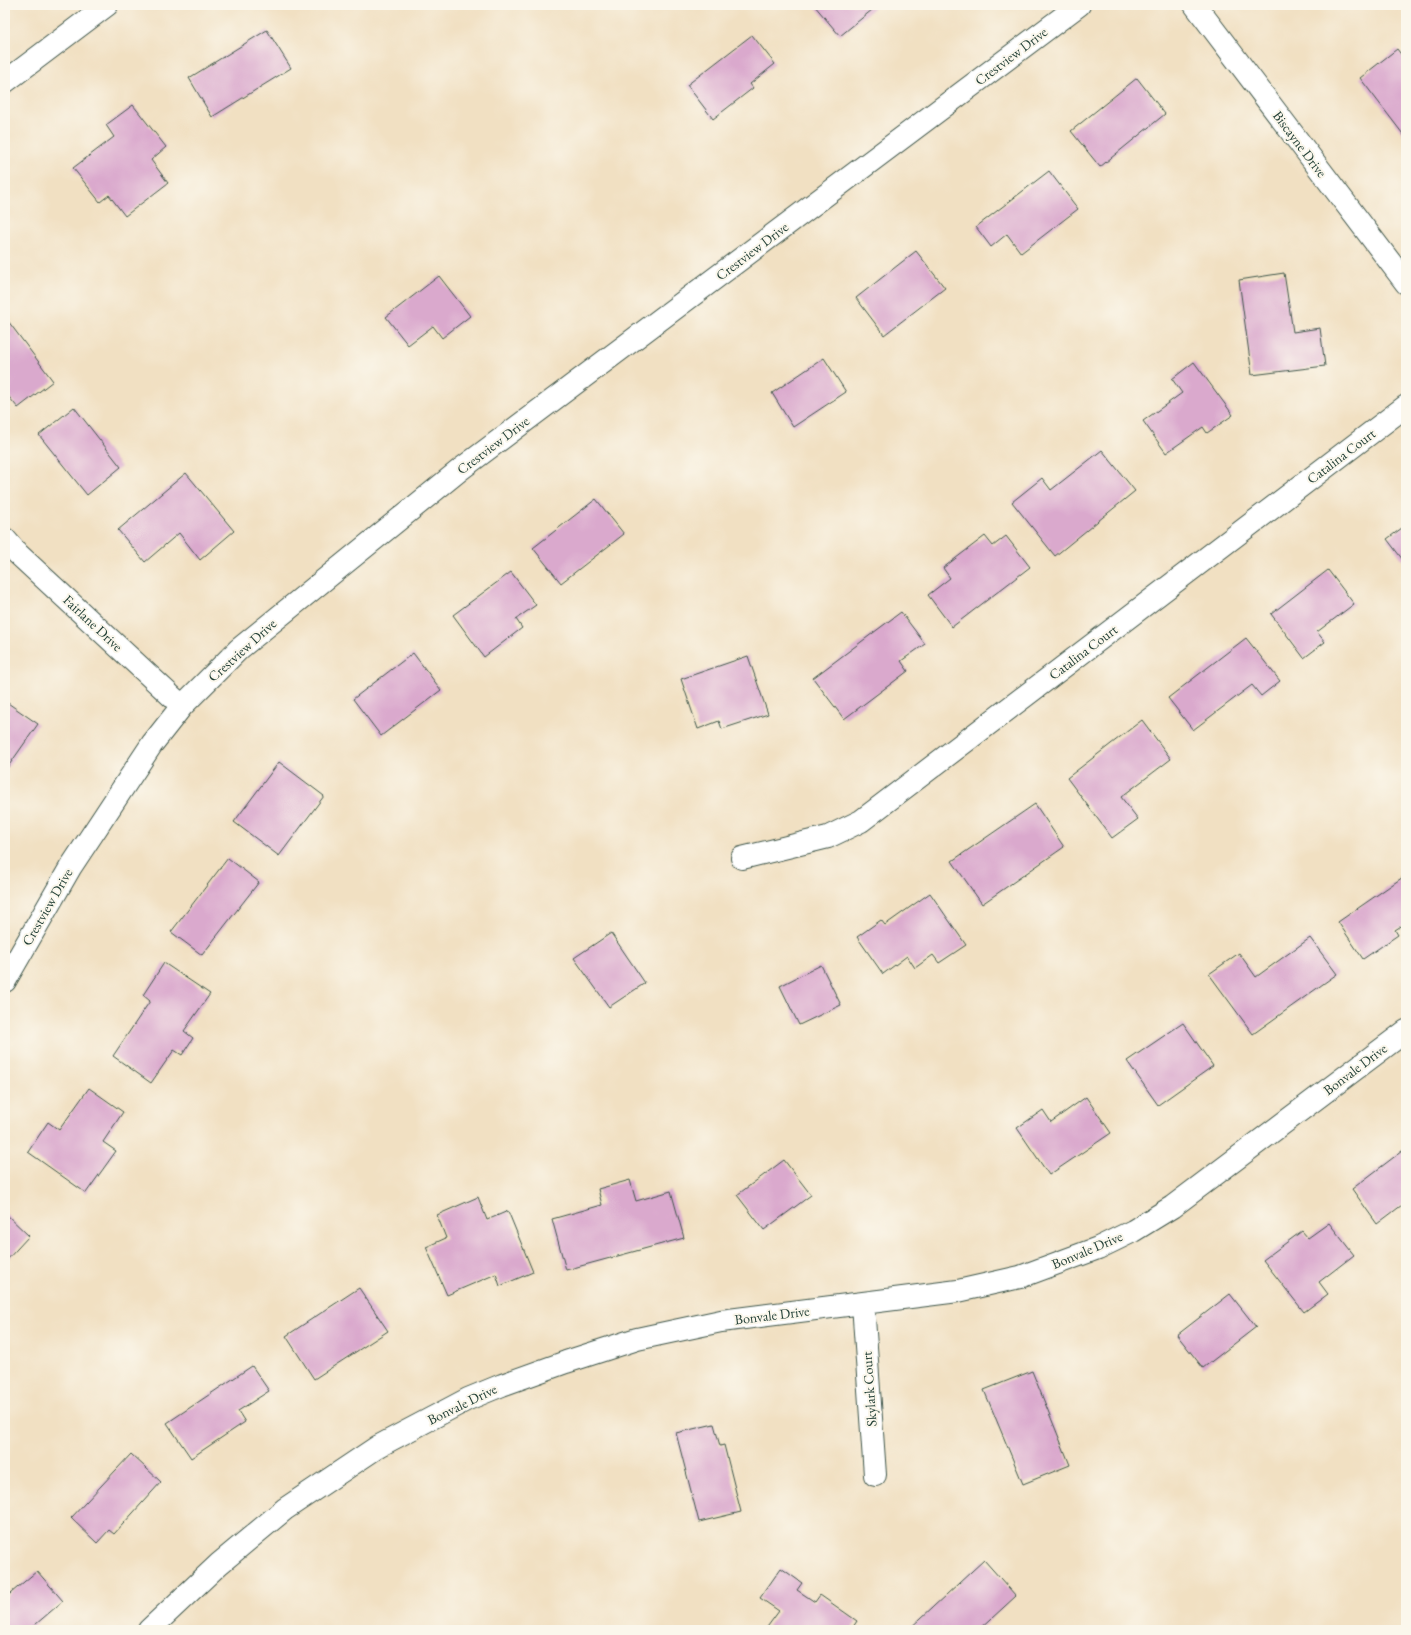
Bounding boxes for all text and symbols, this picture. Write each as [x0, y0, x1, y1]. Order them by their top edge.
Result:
street label: Crestview Drive [971, 23, 1051, 89]
street label: Biscayne Drive [1269, 107, 1331, 181]
street label: Crestview Drive [712, 218, 792, 284]
street label: Crestview Drive [453, 412, 533, 478]
street label: Catalina Court [1303, 424, 1379, 488]
street label: Fairlane Drive [59, 591, 127, 656]
street label: Crestview Drive [204, 614, 280, 686]
street label: Catalina Court [1045, 620, 1121, 684]
street label: Crestview Drive [18, 865, 77, 949]
street label: Bonvale Drive [1320, 1039, 1391, 1099]
street label: Bonvale Drive [1049, 1227, 1126, 1273]
street label: Bonvale Drive [734, 1301, 811, 1329]
street label: Skylark Court [857, 1350, 881, 1427]
street label: Bonvale Drive [424, 1379, 500, 1429]

